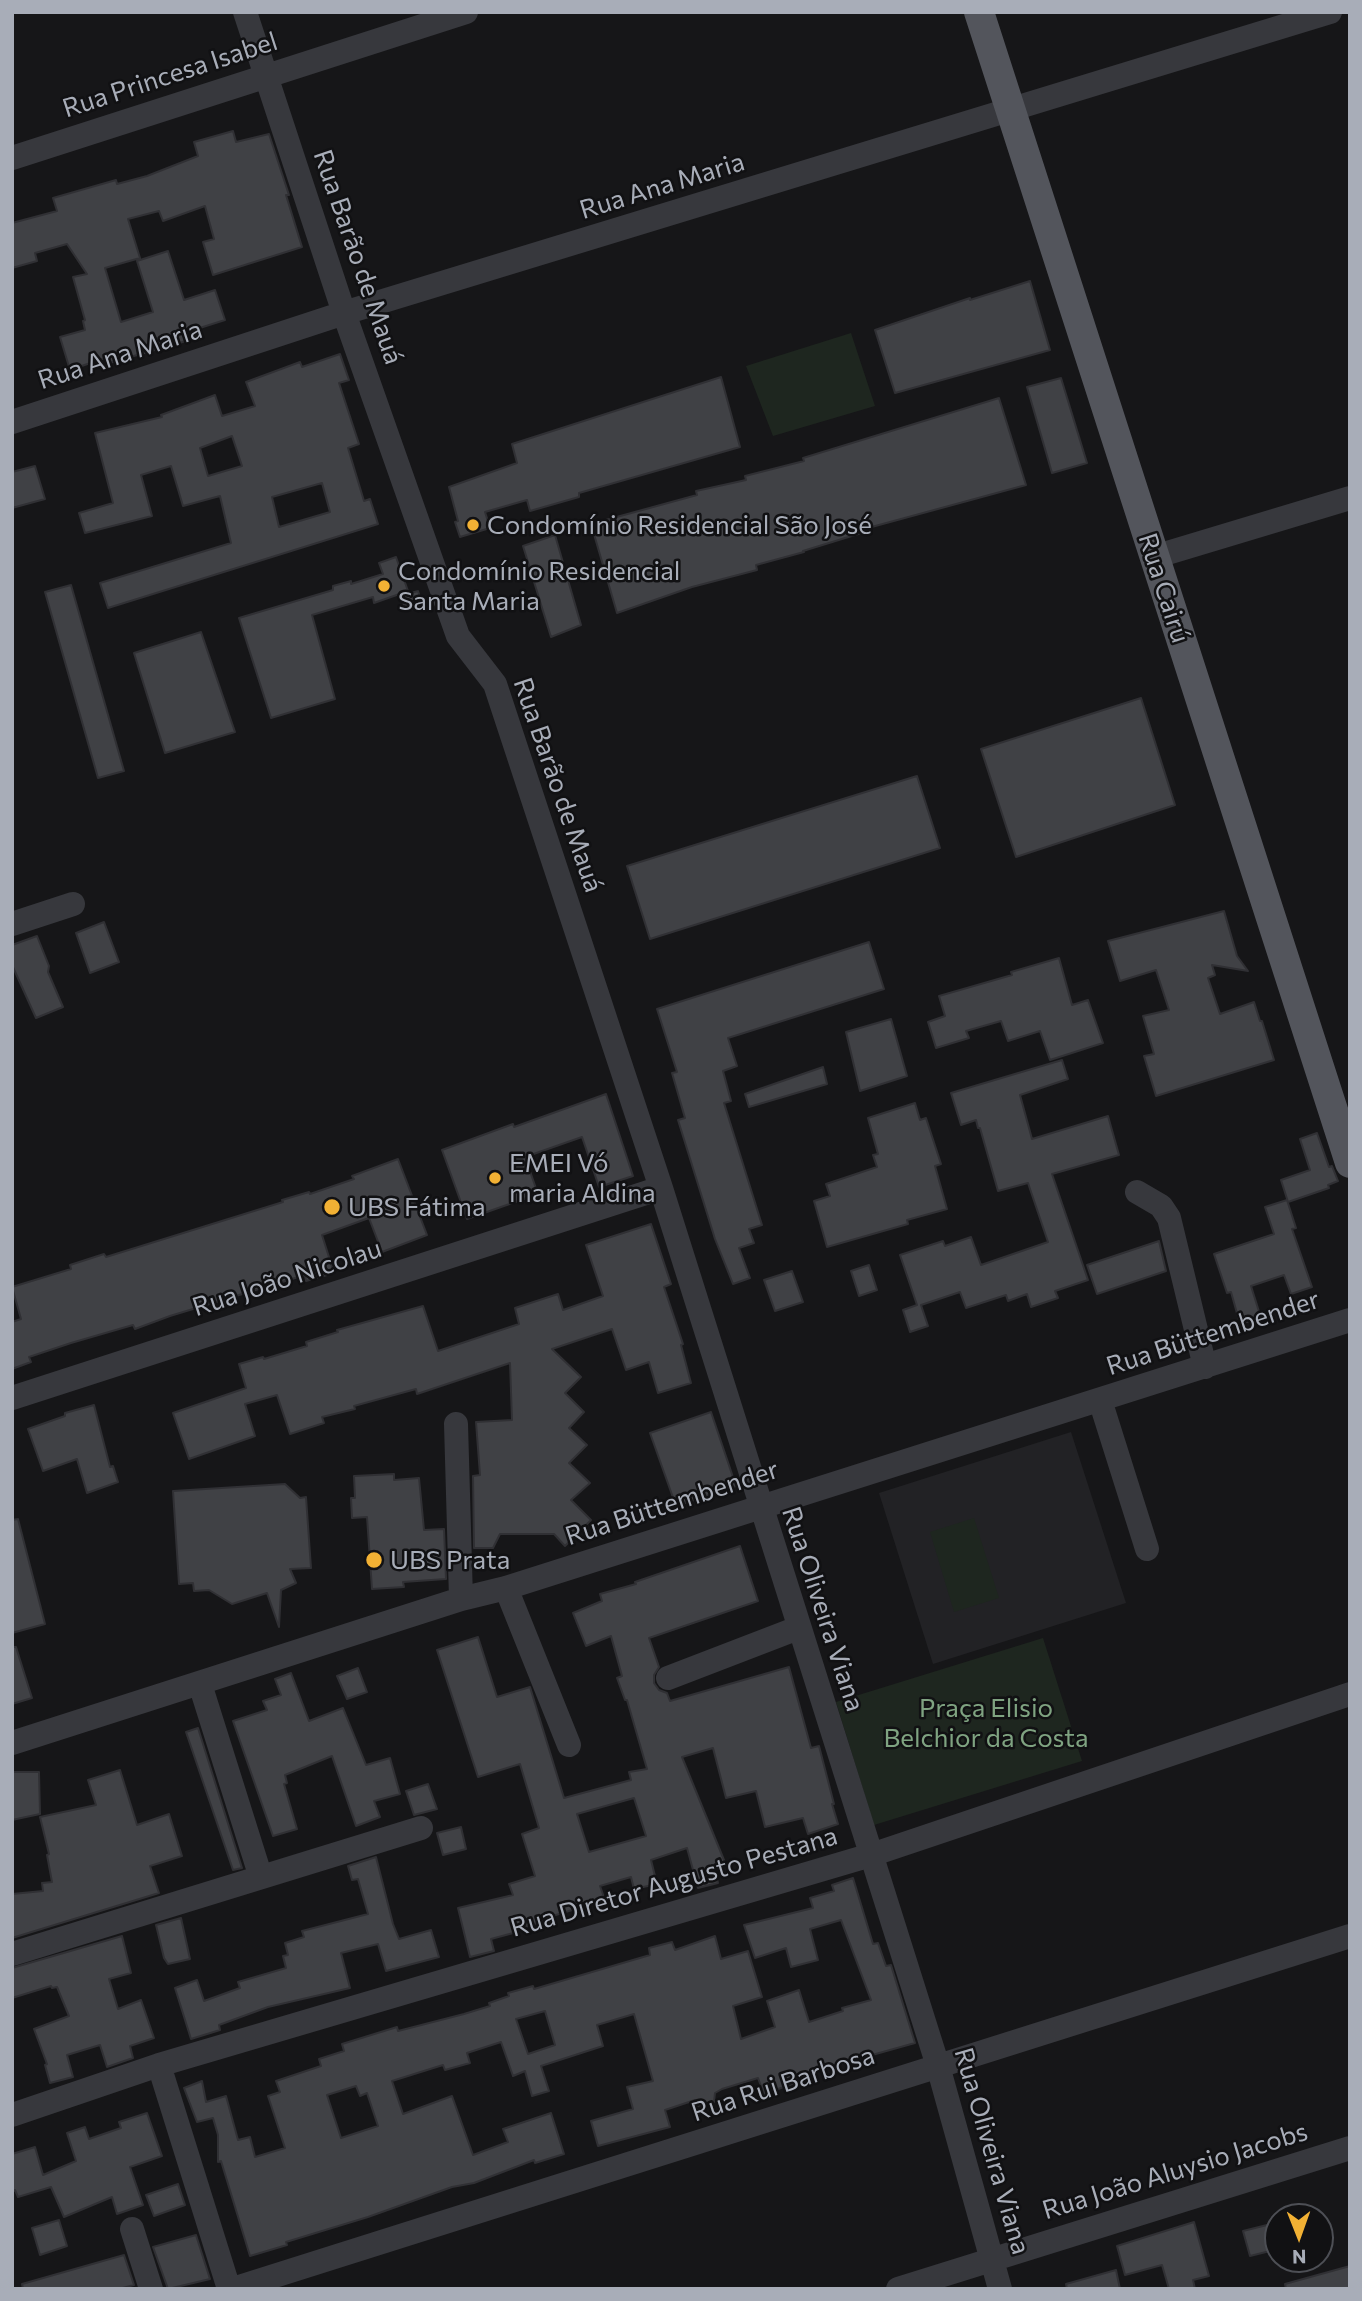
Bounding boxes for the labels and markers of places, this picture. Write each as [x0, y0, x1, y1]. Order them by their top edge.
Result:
place label: Condomínio Residencial São José [487, 509, 872, 541]
marker: Condomínio Residencial São José [465, 517, 481, 533]
place label: Condomínio Residencial Santa Maria [398, 555, 680, 616]
marker: Condomínio Residencial Santa Maria [376, 578, 392, 594]
place label: EMEI Vó maria Aldina [509, 1147, 656, 1208]
marker: EMEI Vó maria Aldina [487, 1170, 503, 1186]
place label: UBS Fátima [348, 1191, 486, 1223]
marker: UBS Fátima [322, 1197, 342, 1217]
place label: UBS Prata [390, 1544, 510, 1576]
marker: UBS Prata [364, 1550, 384, 1570]

